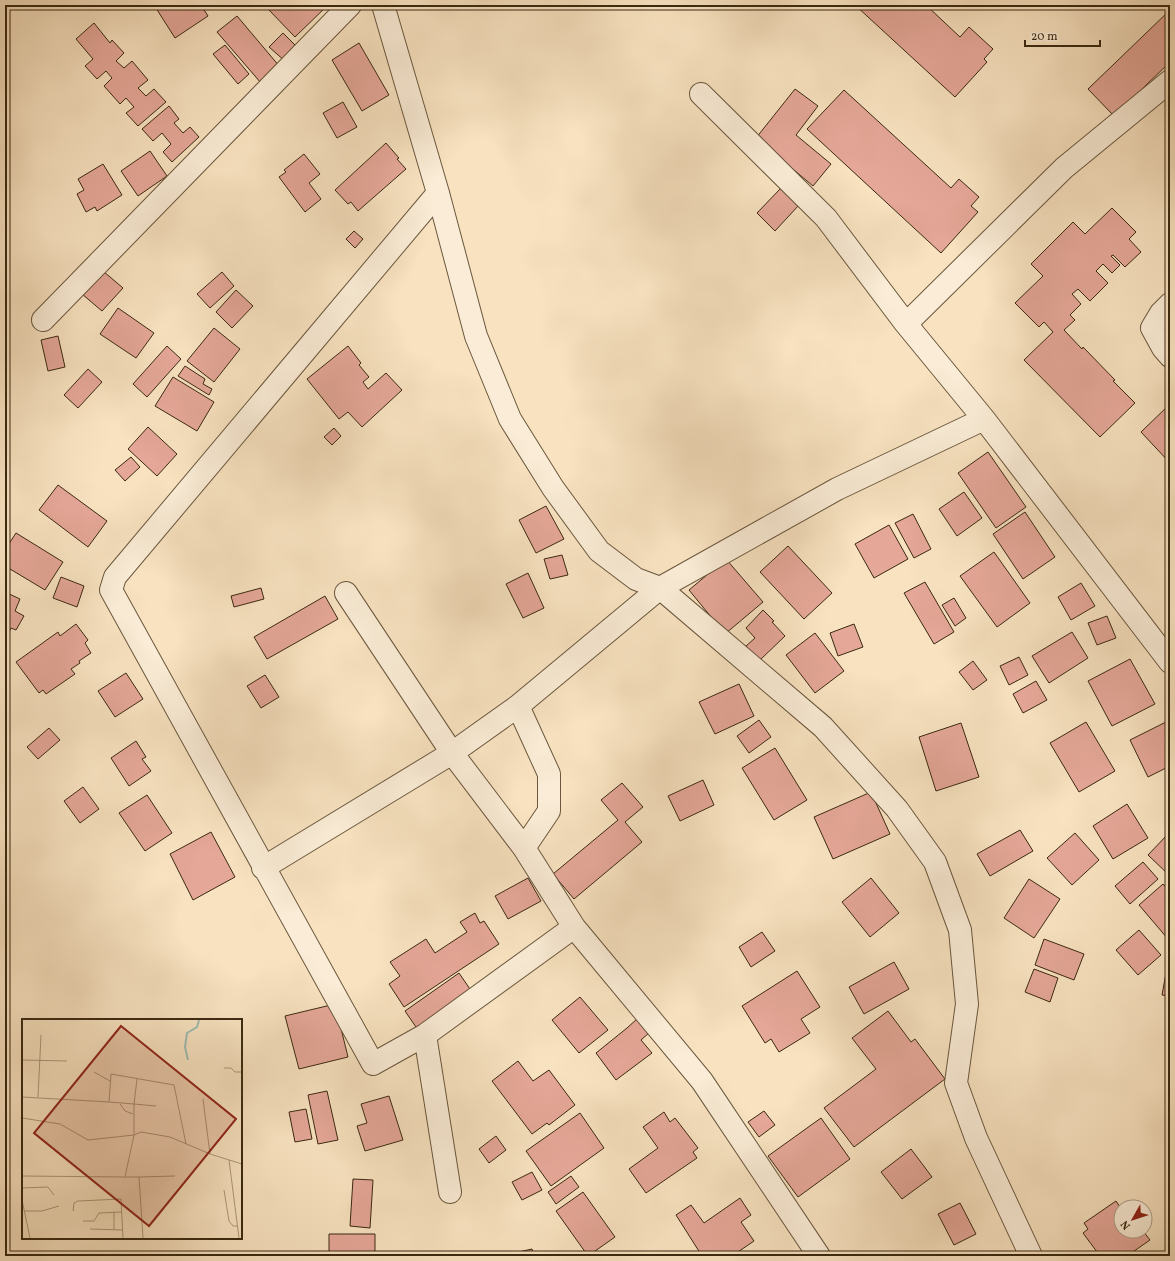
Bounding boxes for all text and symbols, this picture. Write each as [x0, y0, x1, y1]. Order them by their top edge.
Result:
scale bar [1025, 22, 1100, 48]
text: 20 m [1031, 29, 1058, 45]
inset map [22, 1019, 242, 1239]
north arrow [1113, 1199, 1153, 1239]
text: N [1118, 1217, 1135, 1232]

